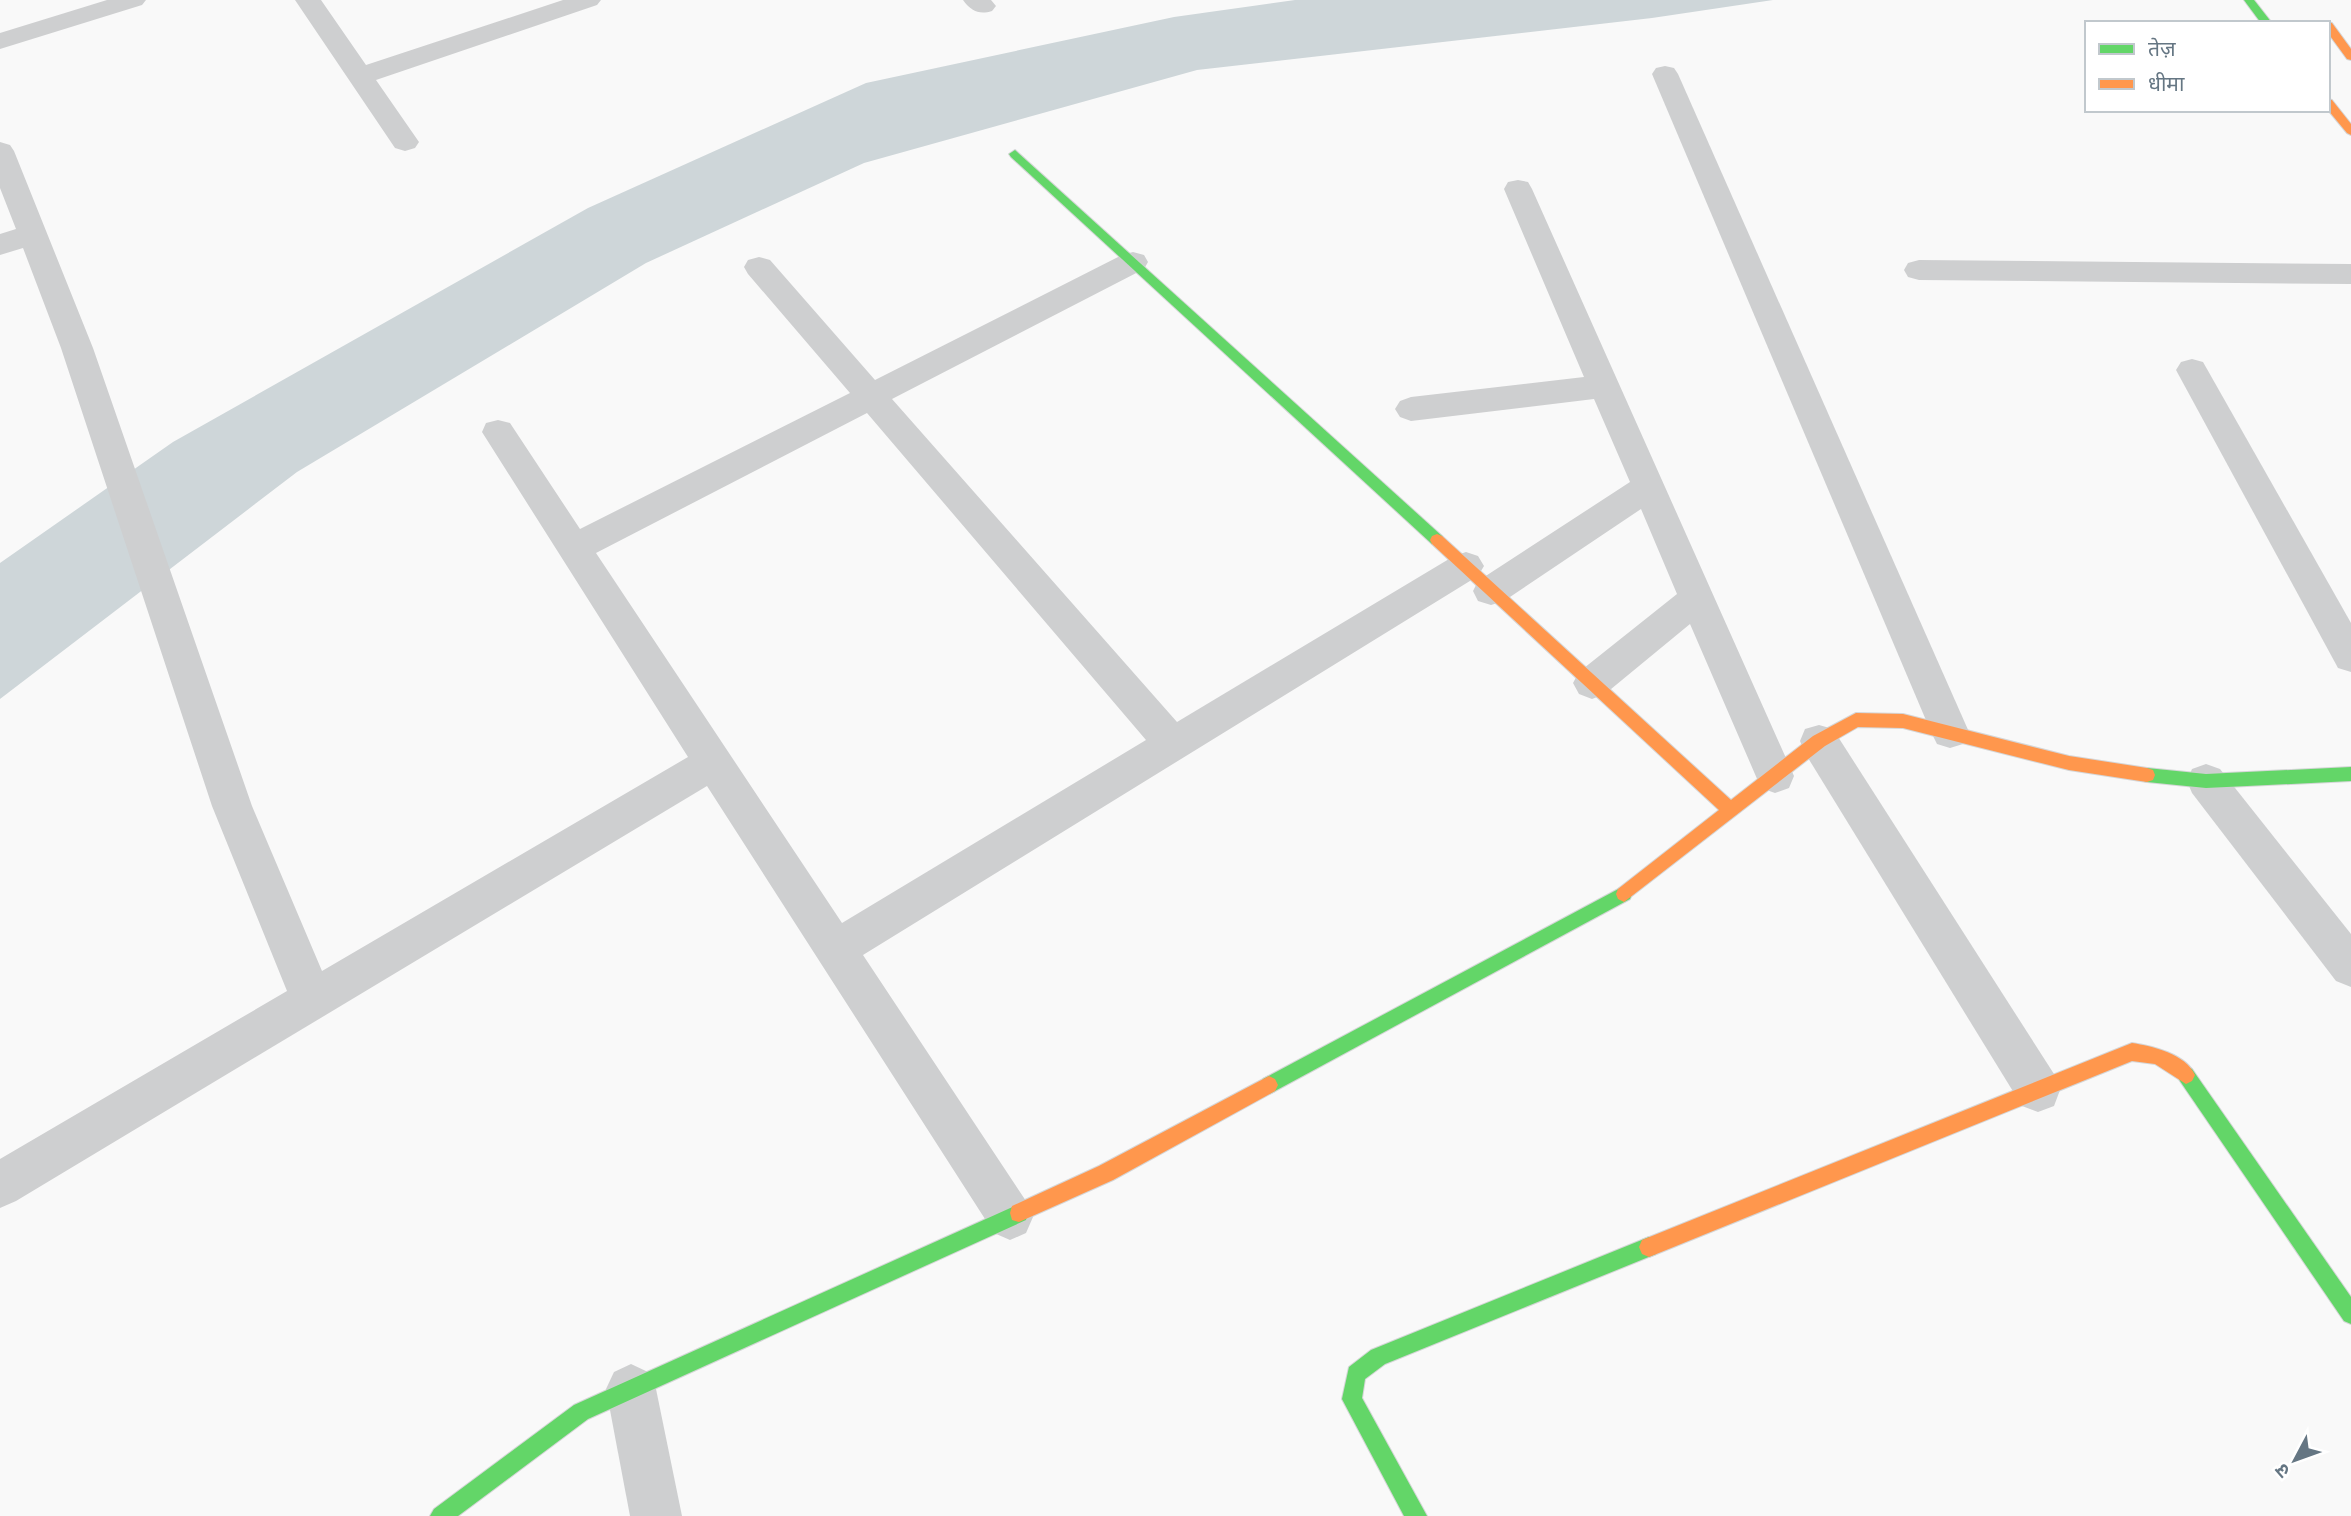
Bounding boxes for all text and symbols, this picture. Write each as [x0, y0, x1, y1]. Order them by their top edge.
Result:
legend [2085, 21, 2330, 112]
text: तेज़ [2148, 36, 2176, 61]
text: धीमा [2148, 71, 2185, 96]
north arrow [2260, 1425, 2330, 1495]
text: उ [2270, 1458, 2295, 1483]

